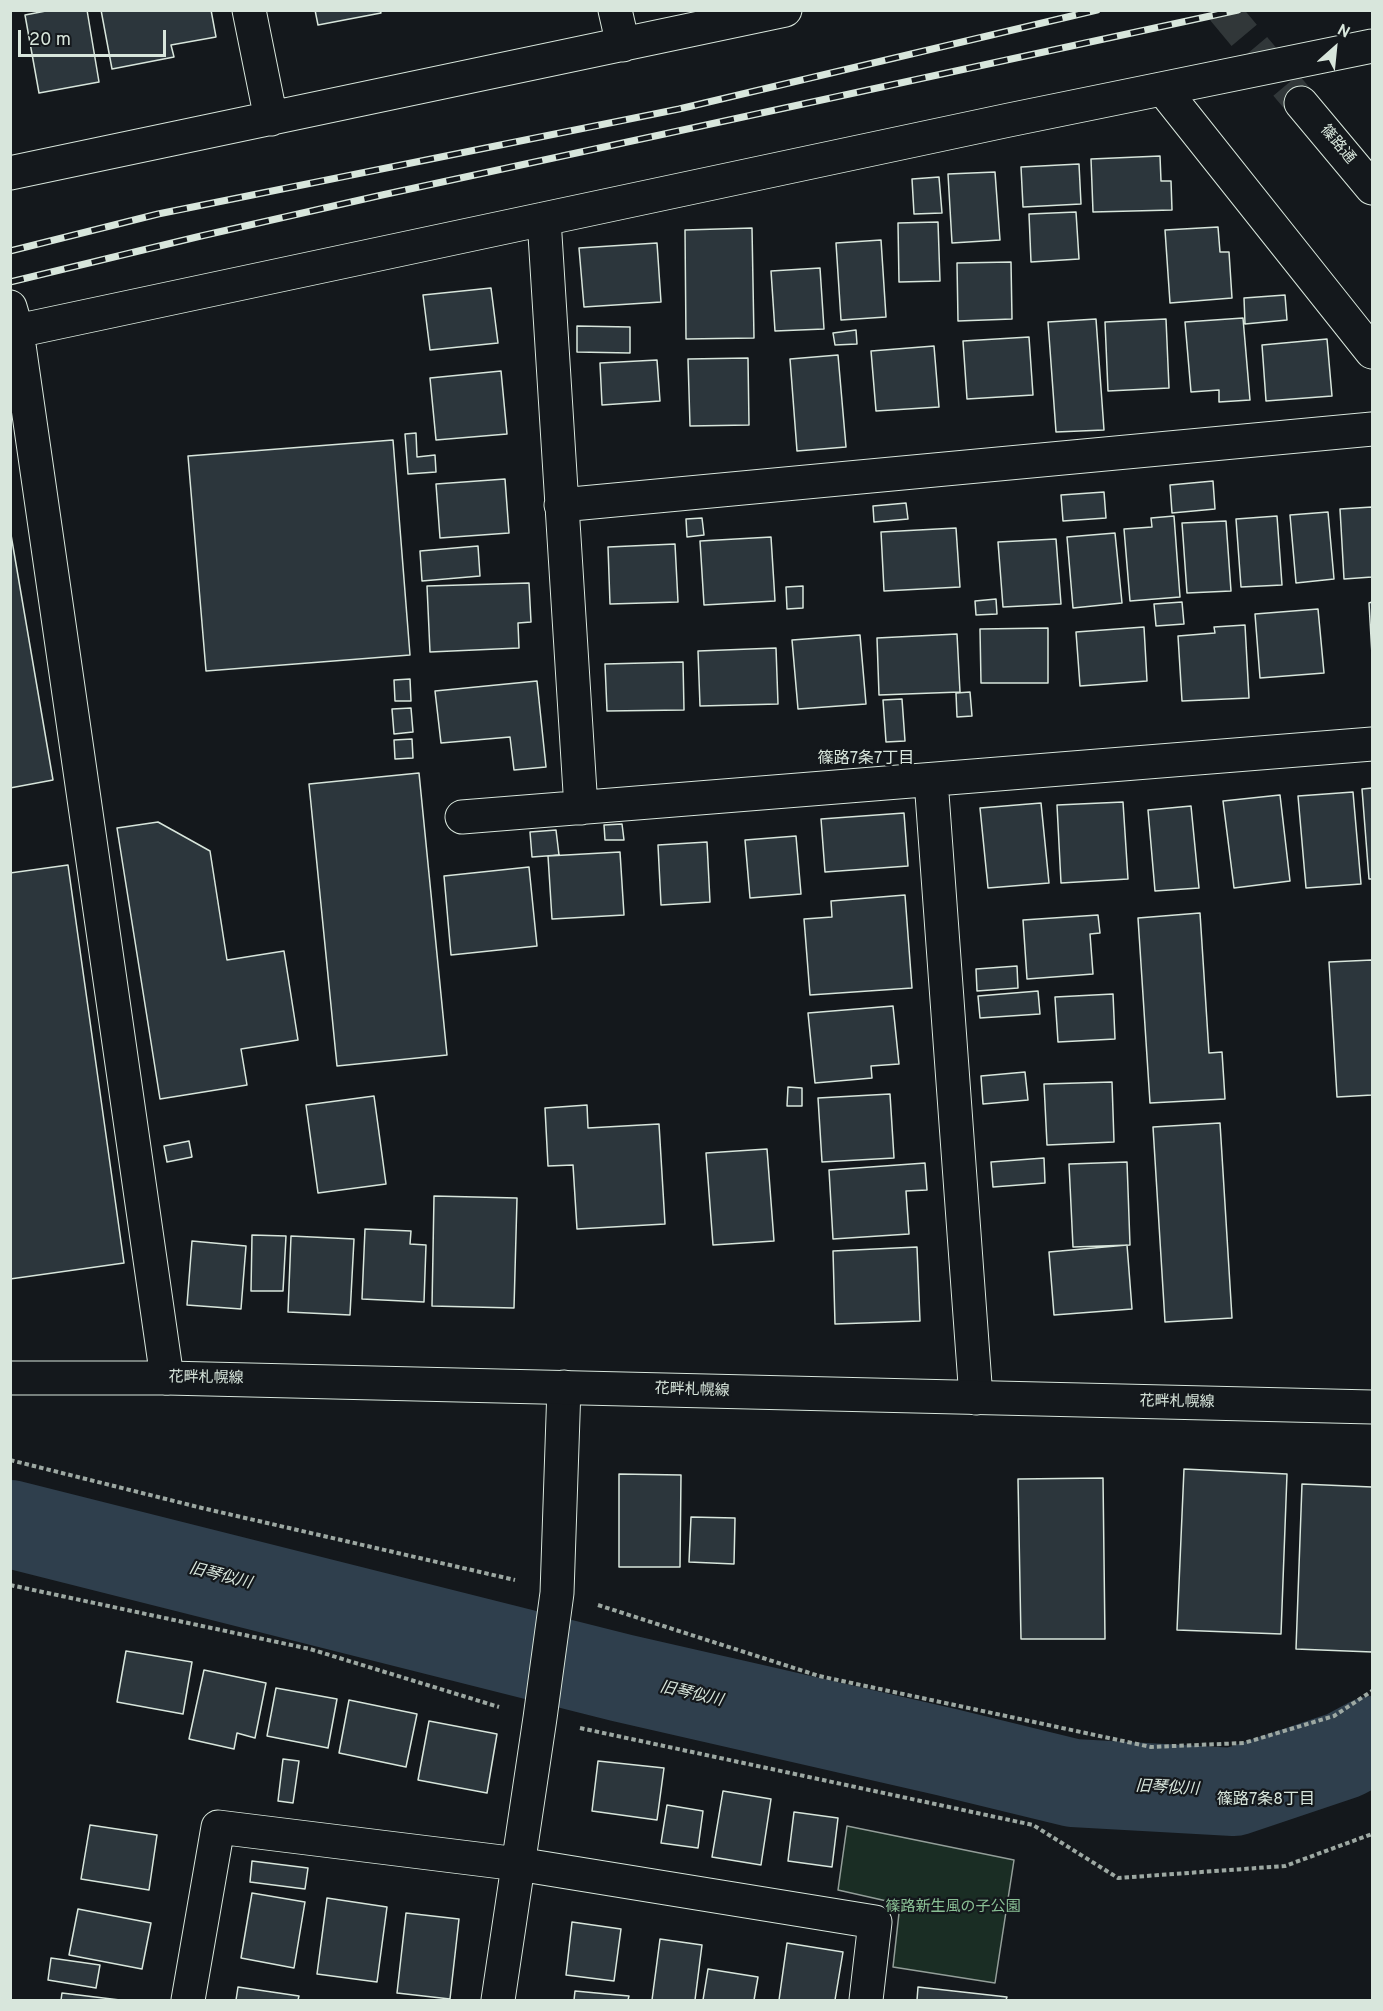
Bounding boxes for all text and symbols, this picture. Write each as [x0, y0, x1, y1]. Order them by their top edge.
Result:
scale bar [21, 18, 170, 56]
north arrow [1305, 18, 1365, 78]
text: N [1334, 20, 1353, 43]
text: 20 m [29, 29, 71, 52]
street label: 篠路通 [1316, 122, 1358, 168]
district label: 篠路7条7丁目 [818, 750, 914, 770]
street label: 花畔札幌線 [168, 1369, 244, 1389]
street label: 花畔札幌線 [654, 1381, 730, 1401]
street label: 花畔札幌線 [1139, 1393, 1215, 1413]
water label: 旧琴似川 [187, 1560, 253, 1594]
water label: 旧琴似川 [658, 1678, 724, 1712]
water label: 旧琴似川 [1135, 1778, 1199, 1800]
district label: 篠路7条8丁目 [1217, 1791, 1315, 1811]
park label: 篠路新生風の子公園 [886, 1899, 1020, 1917]

